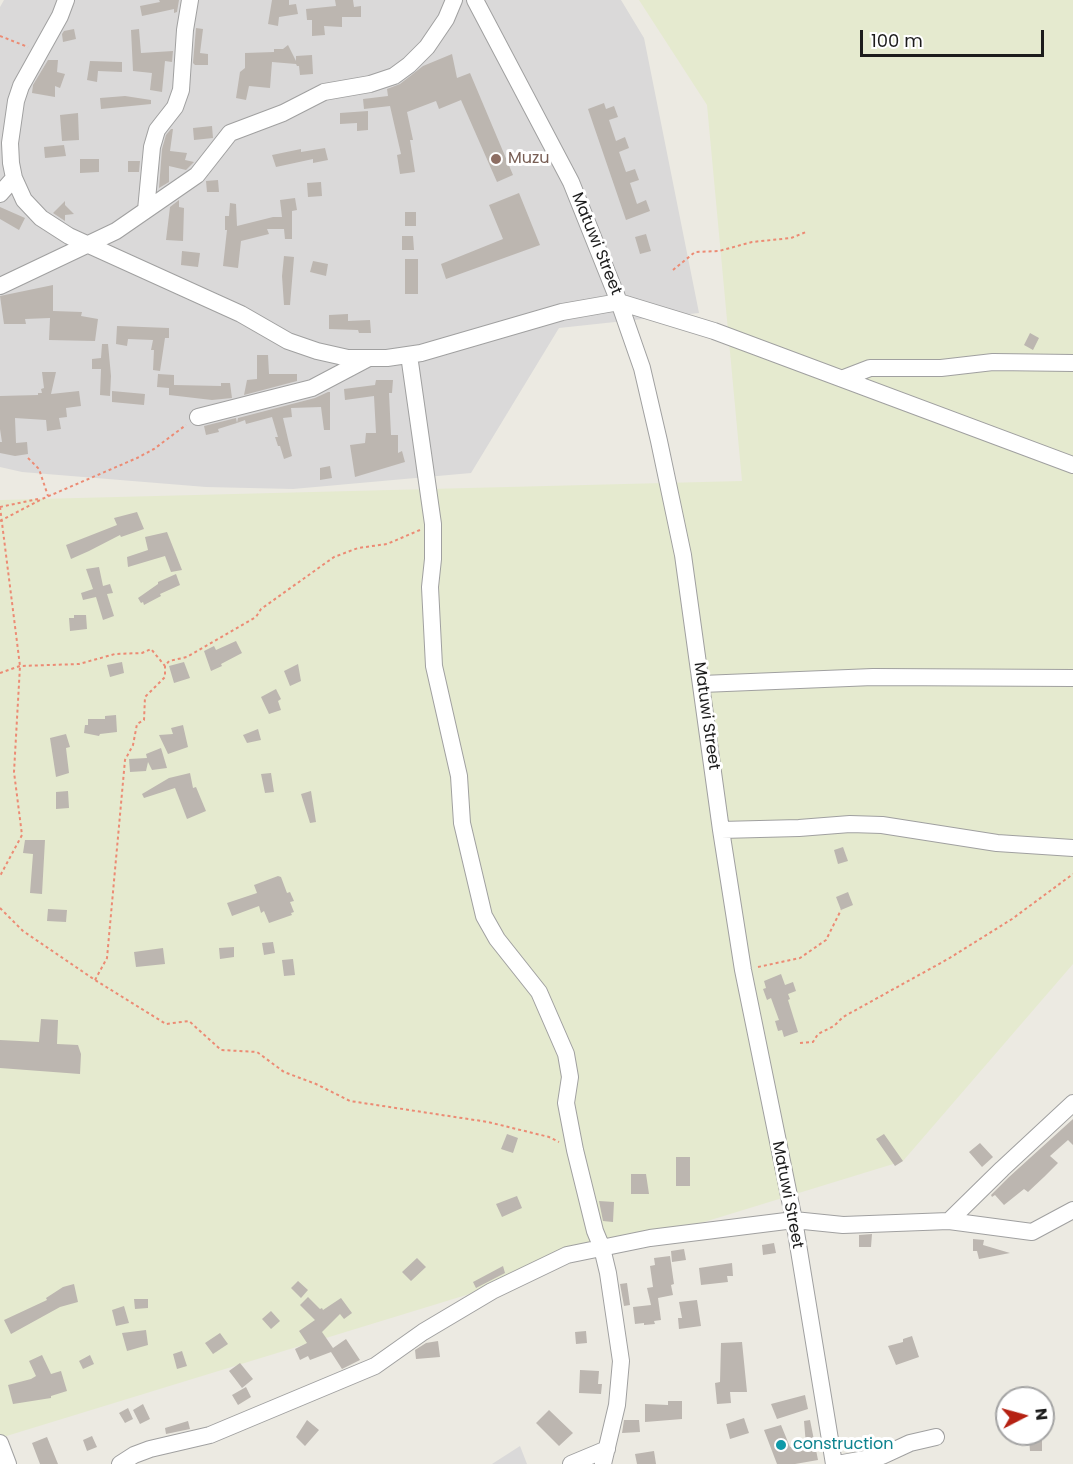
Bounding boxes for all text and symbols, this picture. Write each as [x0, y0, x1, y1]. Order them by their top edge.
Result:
scale bar [863, 18, 1048, 56]
text: 100 m [871, 28, 923, 53]
place label: Muzu [508, 149, 550, 169]
marker: Muzu [489, 152, 503, 166]
street label: Matuwi Street [567, 190, 625, 298]
street label: Matuwi Street [689, 661, 723, 771]
street label: Matuwi Street [767, 1140, 807, 1250]
north arrow [995, 1386, 1055, 1446]
text: N [1029, 1407, 1053, 1421]
place label: construction [793, 1435, 894, 1455]
marker: construction [774, 1438, 788, 1452]

